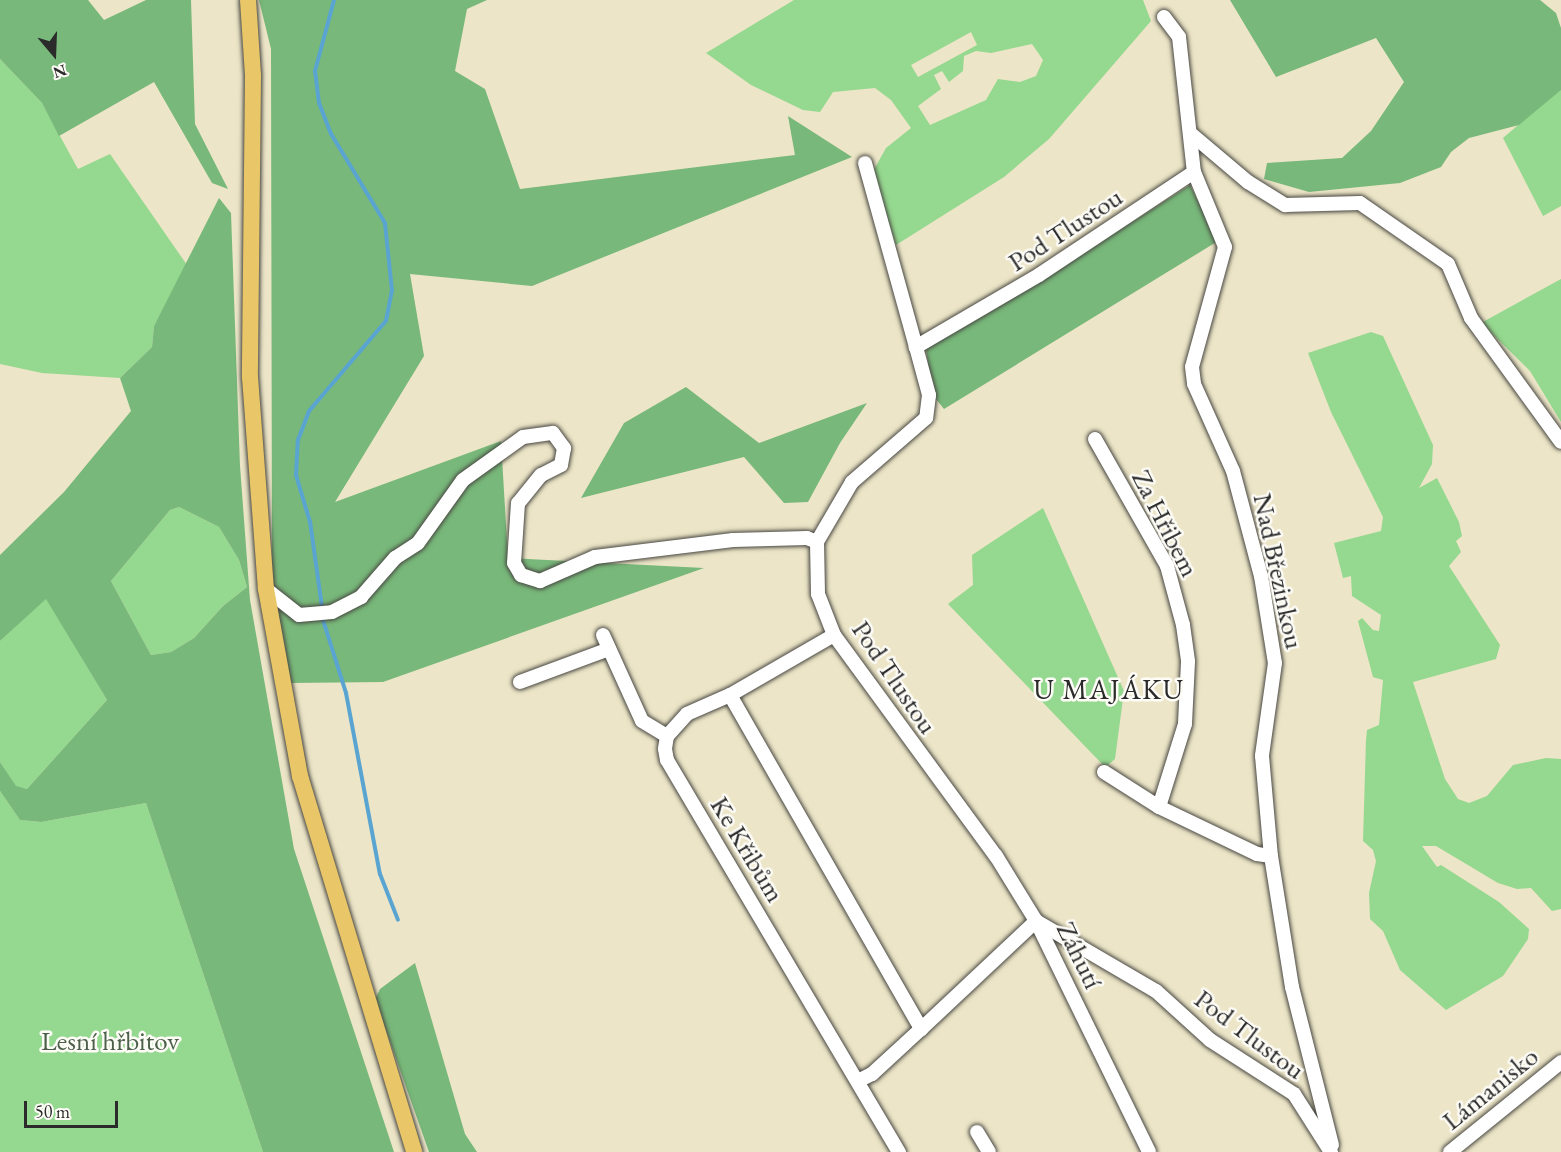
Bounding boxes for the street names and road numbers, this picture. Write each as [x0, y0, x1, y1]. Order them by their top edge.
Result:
street label: Pod Tlustou [1002, 180, 1128, 278]
street label: Za Hřibem [1125, 464, 1207, 582]
street label: Nad Březinkou [1247, 490, 1311, 652]
street label: Pod Tlustou [845, 614, 945, 740]
street label: Ke Křibům [704, 790, 792, 908]
street label: Záhutí [1050, 916, 1110, 994]
street label: Pod Tlustou [1189, 982, 1311, 1086]
street label: Lámanisko [1436, 1040, 1544, 1136]

